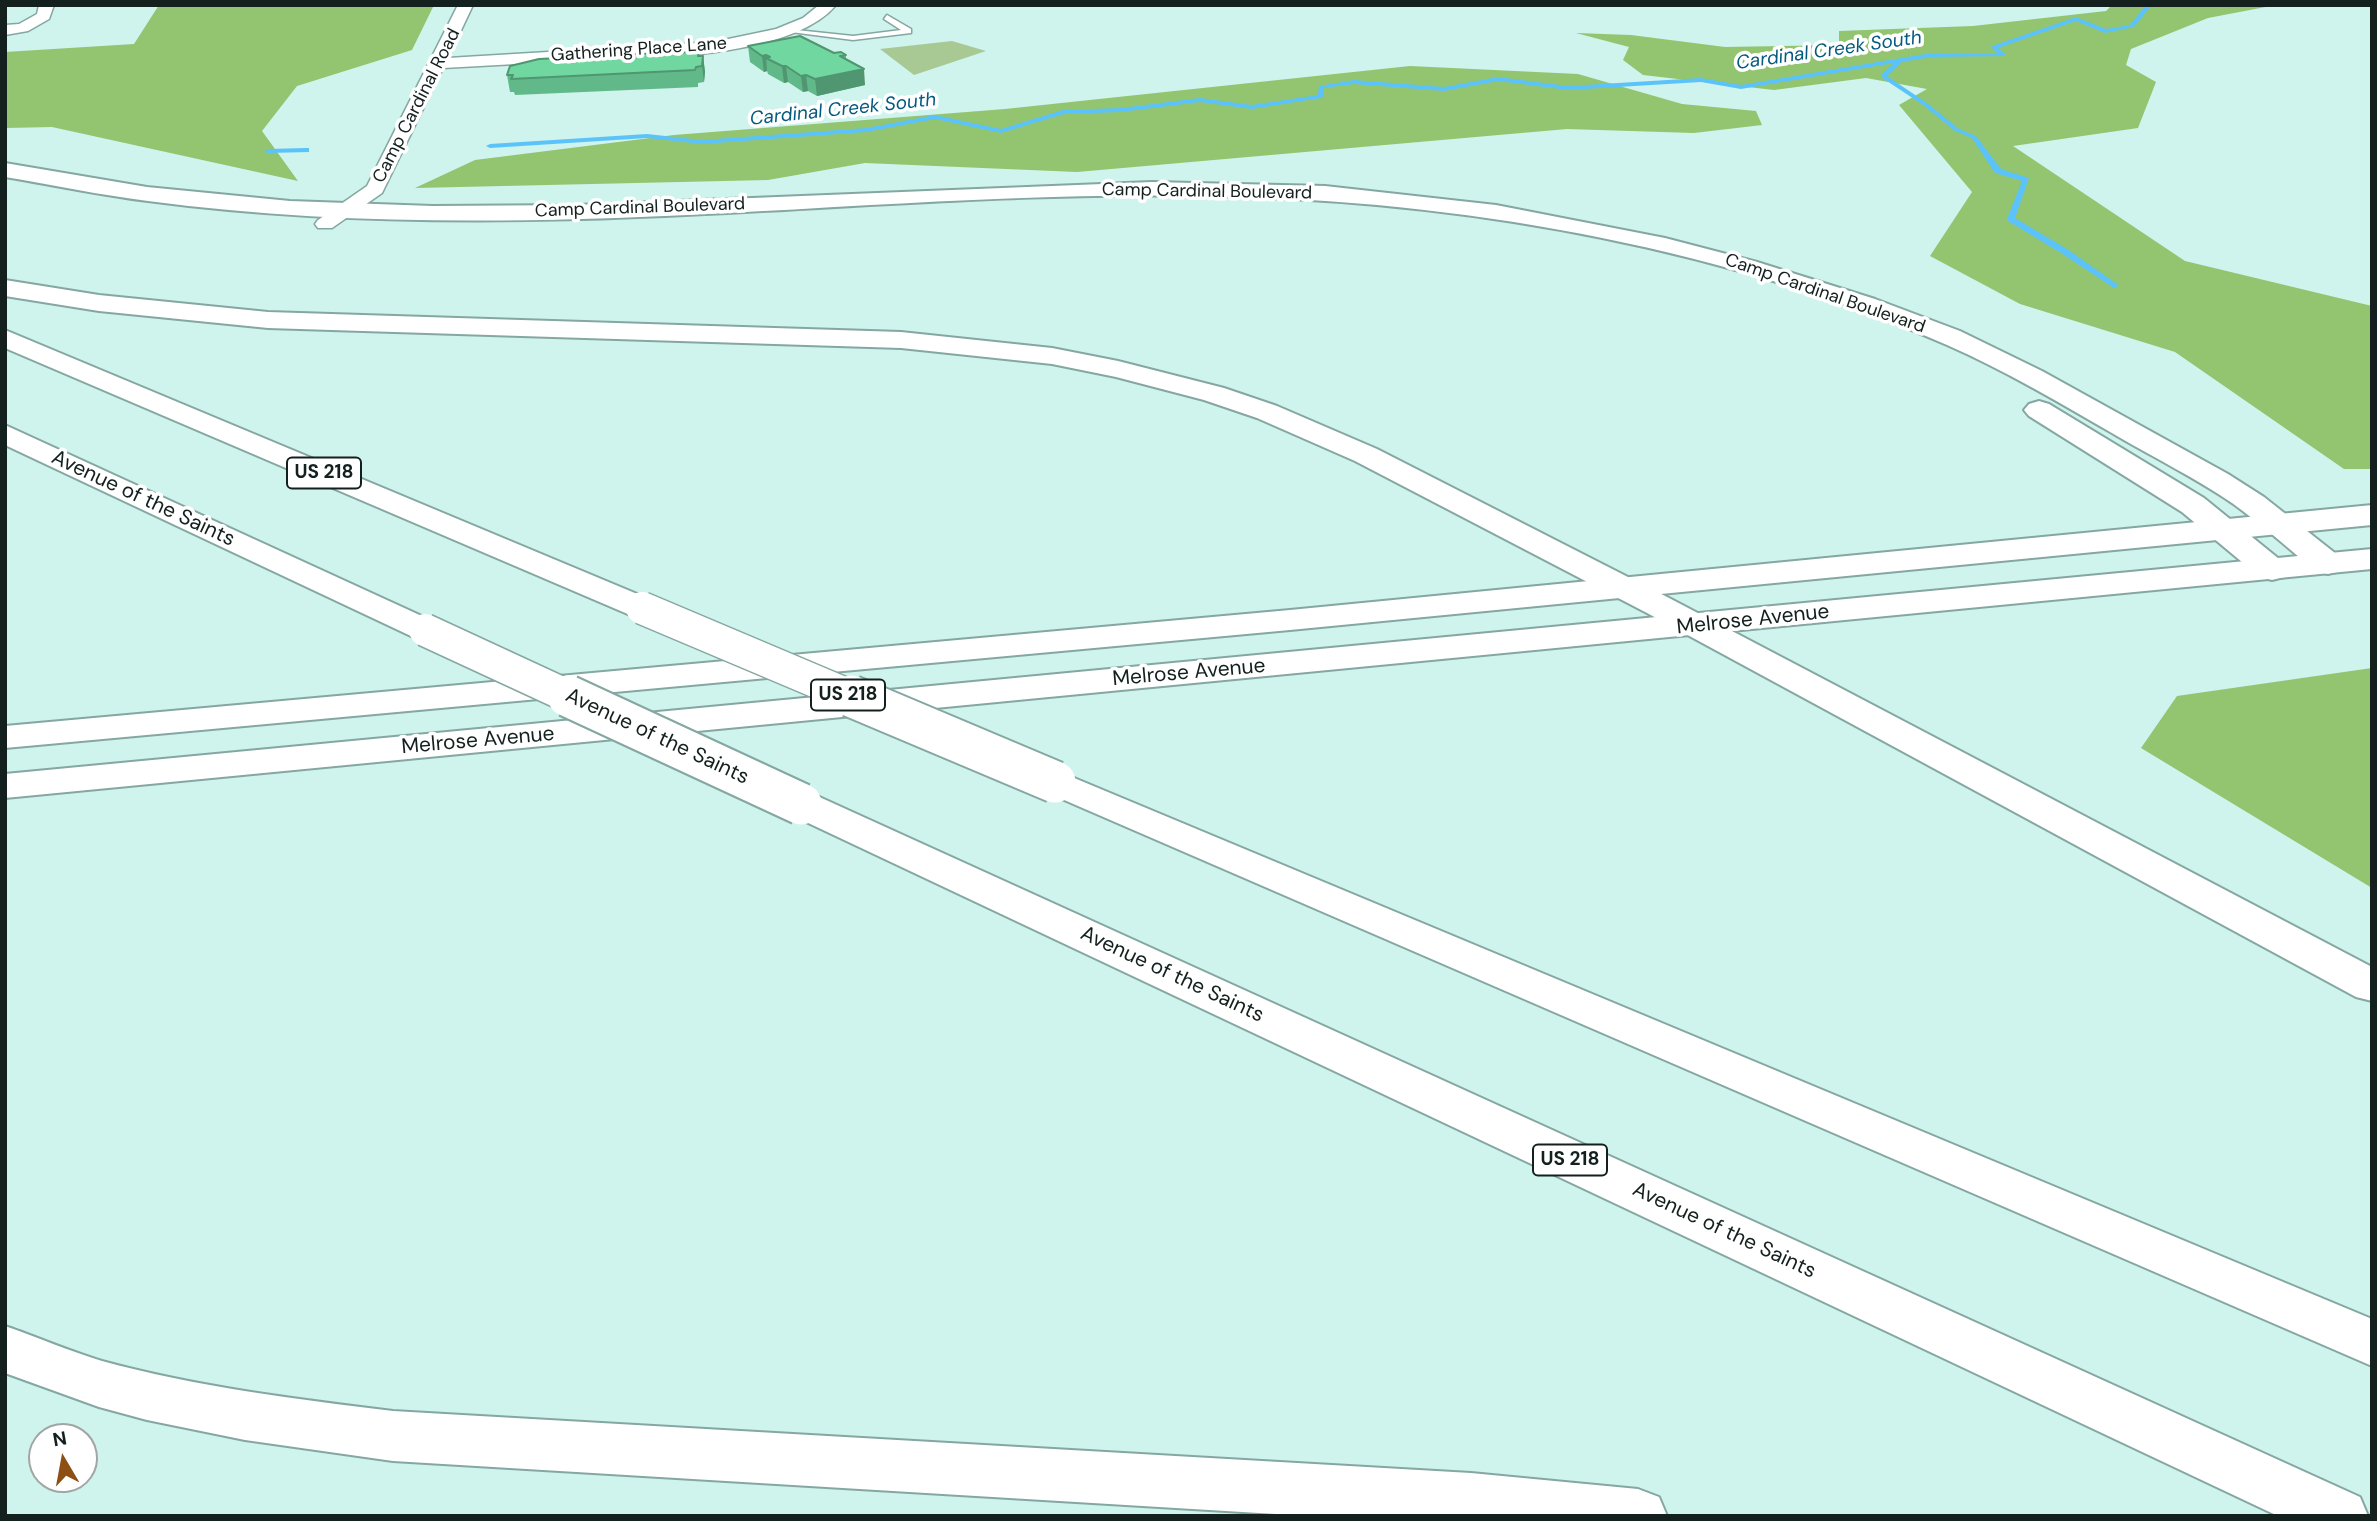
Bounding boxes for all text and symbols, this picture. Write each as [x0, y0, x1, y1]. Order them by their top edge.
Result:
street label: Camp Cardinal Road [369, 25, 465, 187]
water label: Cardinal Creek South [1735, 27, 1923, 75]
street label: Gathering Place Lane [550, 33, 728, 67]
water label: Cardinal Creek South [749, 89, 937, 131]
street label: Camp Cardinal Boulevard [1102, 179, 1312, 205]
street label: Camp Cardinal Boulevard [534, 194, 746, 222]
street label: Camp Cardinal Boulevard [1722, 250, 1928, 338]
street label: Avenue of the Saints [47, 445, 239, 553]
road number: US 218 [287, 458, 361, 488]
street label: Melrose Avenue [1675, 599, 1831, 641]
street label: Melrose Avenue [1111, 654, 1267, 692]
road number: US 218 [811, 680, 885, 710]
street label: Avenue of the Saints [561, 683, 753, 791]
street label: Melrose Avenue [400, 722, 556, 760]
street label: Avenue of the Saints [1076, 921, 1268, 1029]
road number: US 218 [1533, 1144, 1607, 1176]
street label: Avenue of the Saints [1628, 1177, 1820, 1285]
north arrow [28, 1423, 98, 1493]
text: N [51, 1425, 69, 1452]

